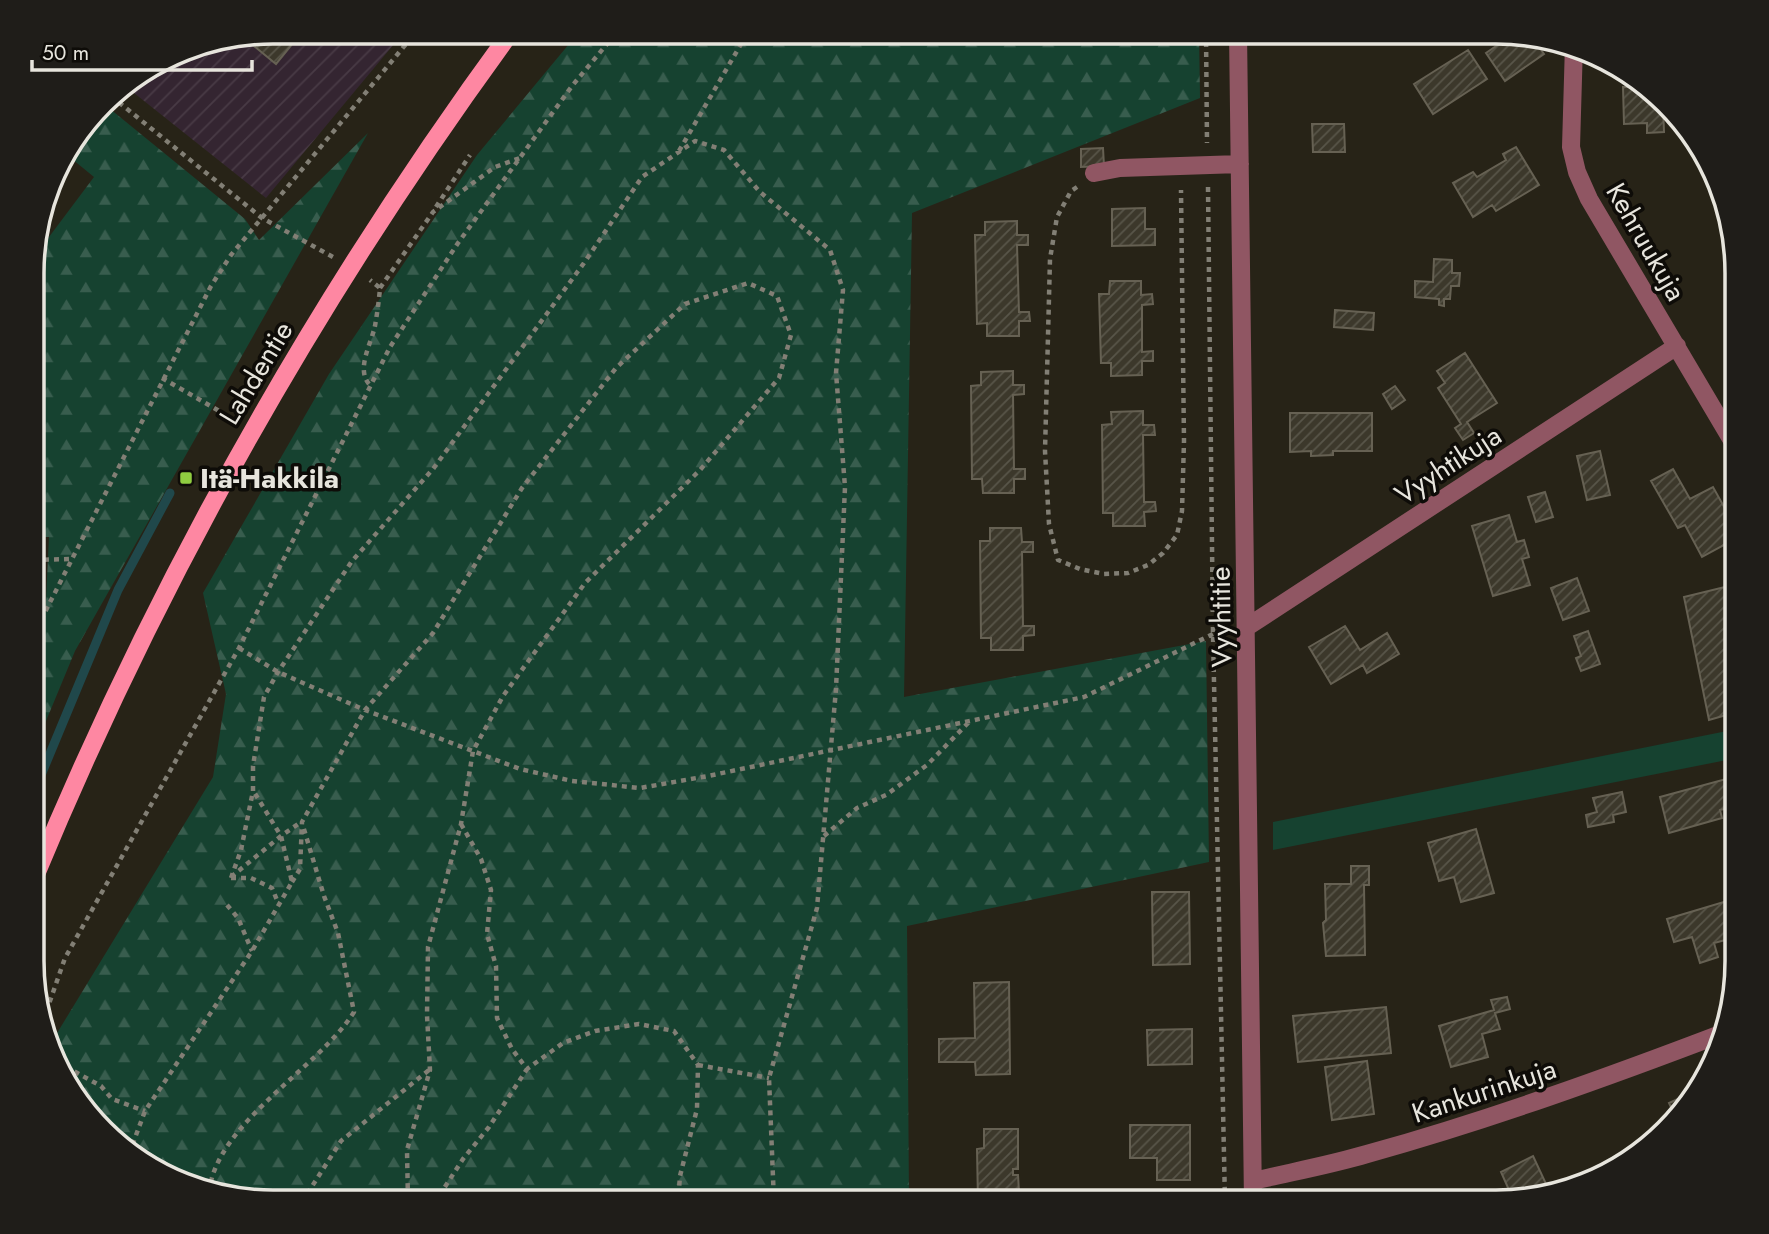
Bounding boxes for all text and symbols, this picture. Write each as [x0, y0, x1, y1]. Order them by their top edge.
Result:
scale bar [32, 28, 252, 72]
text: 50 m [42, 38, 89, 68]
street label: Kehruukuja [1596, 175, 1696, 309]
street label: Lahdentie [209, 313, 303, 433]
street label: Vyyhtikuja [1387, 415, 1509, 515]
place label: Itä-Hakkila [200, 458, 339, 499]
marker: Itä-Hakkila [178, 470, 194, 486]
street label: Vyyhtitie [1200, 566, 1242, 668]
street label: Kankurinkuja [1407, 1048, 1561, 1134]

